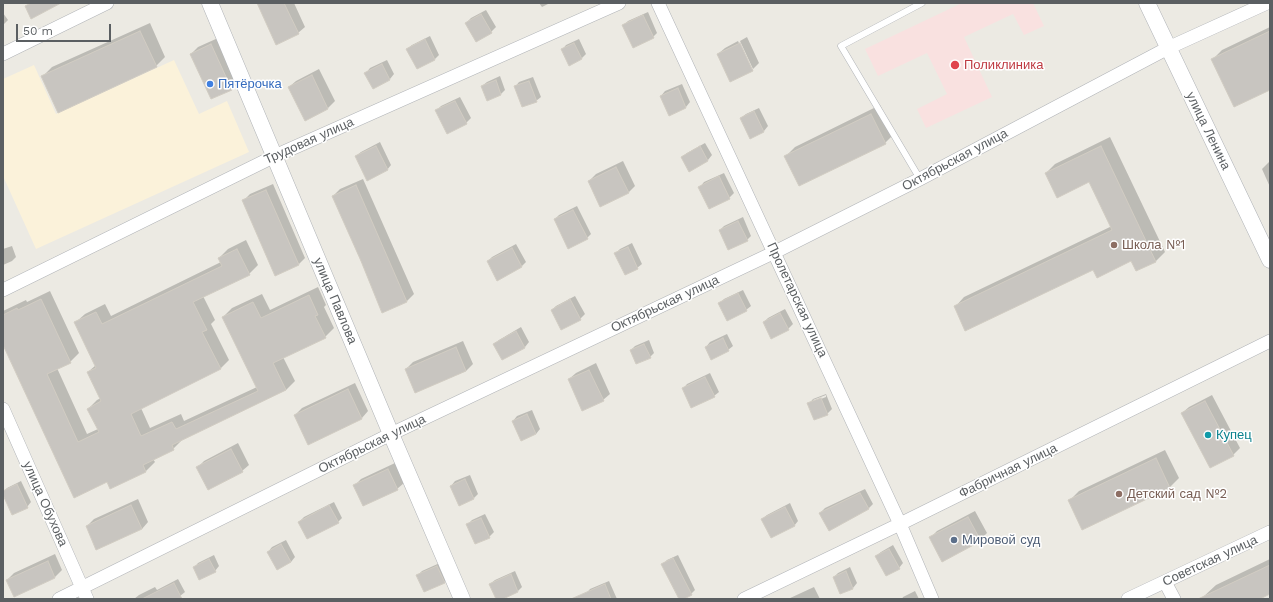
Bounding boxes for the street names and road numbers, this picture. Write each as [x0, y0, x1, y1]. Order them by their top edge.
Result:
street label: улица Ленина [1182, 89, 1234, 173]
street label: Трудовая улица [262, 114, 356, 168]
street label: Октябрьская улица [900, 126, 1010, 194]
street label: Пролетарская улица [763, 240, 831, 360]
street label: улица Павлова [310, 255, 360, 347]
street label: Октябрьская улица [609, 272, 721, 336]
street label: Октябрьская улица [316, 411, 428, 477]
street label: Фабричная улица [956, 440, 1060, 502]
street label: улица Обухова [19, 459, 71, 549]
street label: Советская улица [1160, 532, 1260, 590]

